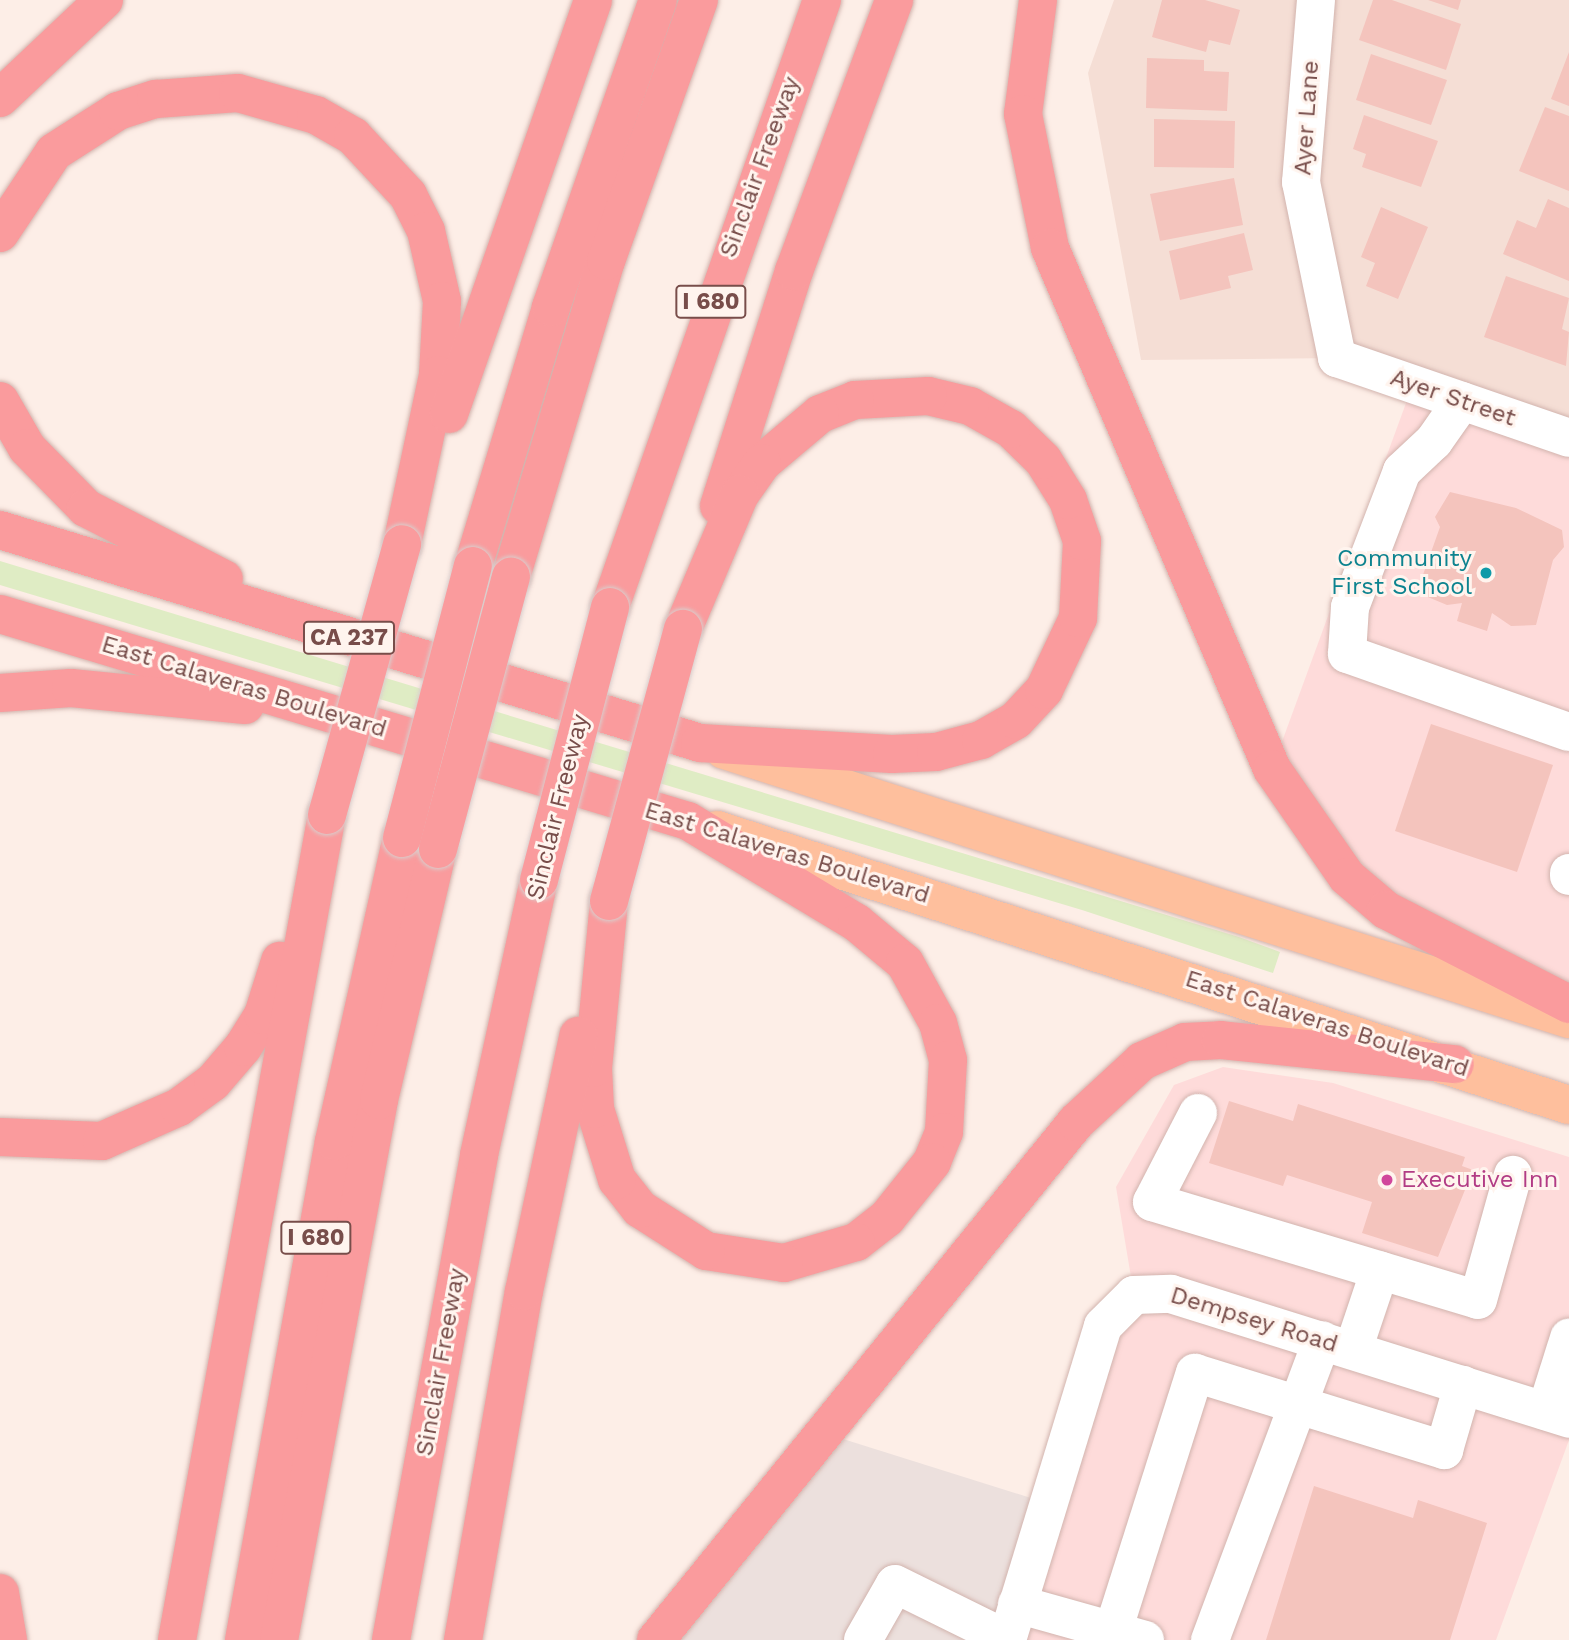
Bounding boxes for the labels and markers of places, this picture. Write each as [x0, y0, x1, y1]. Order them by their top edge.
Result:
place label: Community First School [1331, 545, 1472, 601]
marker: Community First School [1478, 565, 1494, 581]
place label: Executive Inn [1401, 1166, 1558, 1194]
marker: Executive Inn [1379, 1172, 1395, 1188]

